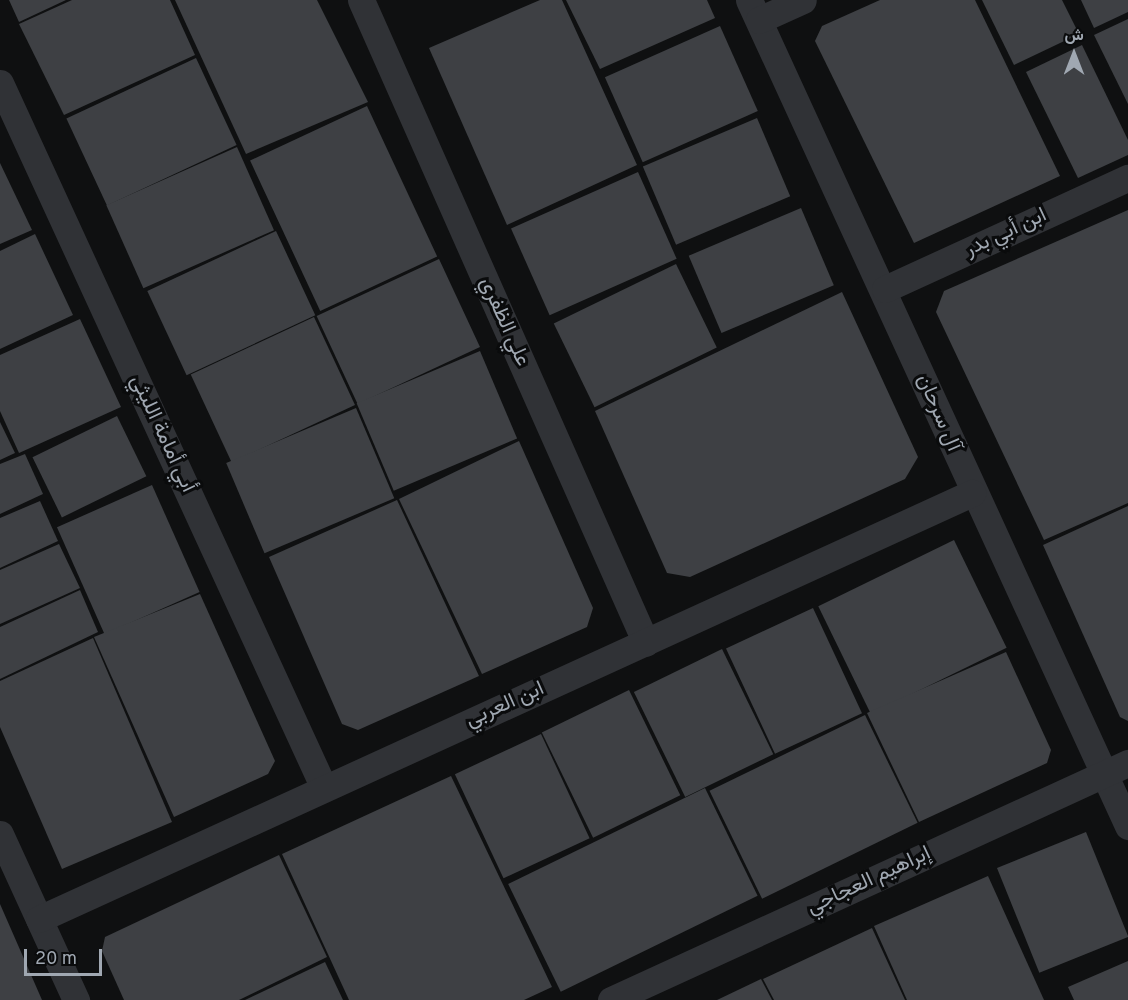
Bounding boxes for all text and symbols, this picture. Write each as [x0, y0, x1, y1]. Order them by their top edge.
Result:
north arrow [1044, 24, 1104, 84]
text: ش [1064, 26, 1084, 46]
street label: ابن أبي بدر [961, 203, 1051, 263]
street label: علي الظفري [473, 274, 535, 370]
street label: أبي أمامة الليثي [124, 371, 200, 497]
street label: آل سرحان [910, 371, 966, 455]
street label: ابن العربي [462, 677, 548, 733]
street label: إبراهيم العجاجي [803, 841, 935, 921]
scale bar [27, 937, 105, 975]
text: 20 m [35, 948, 77, 971]

